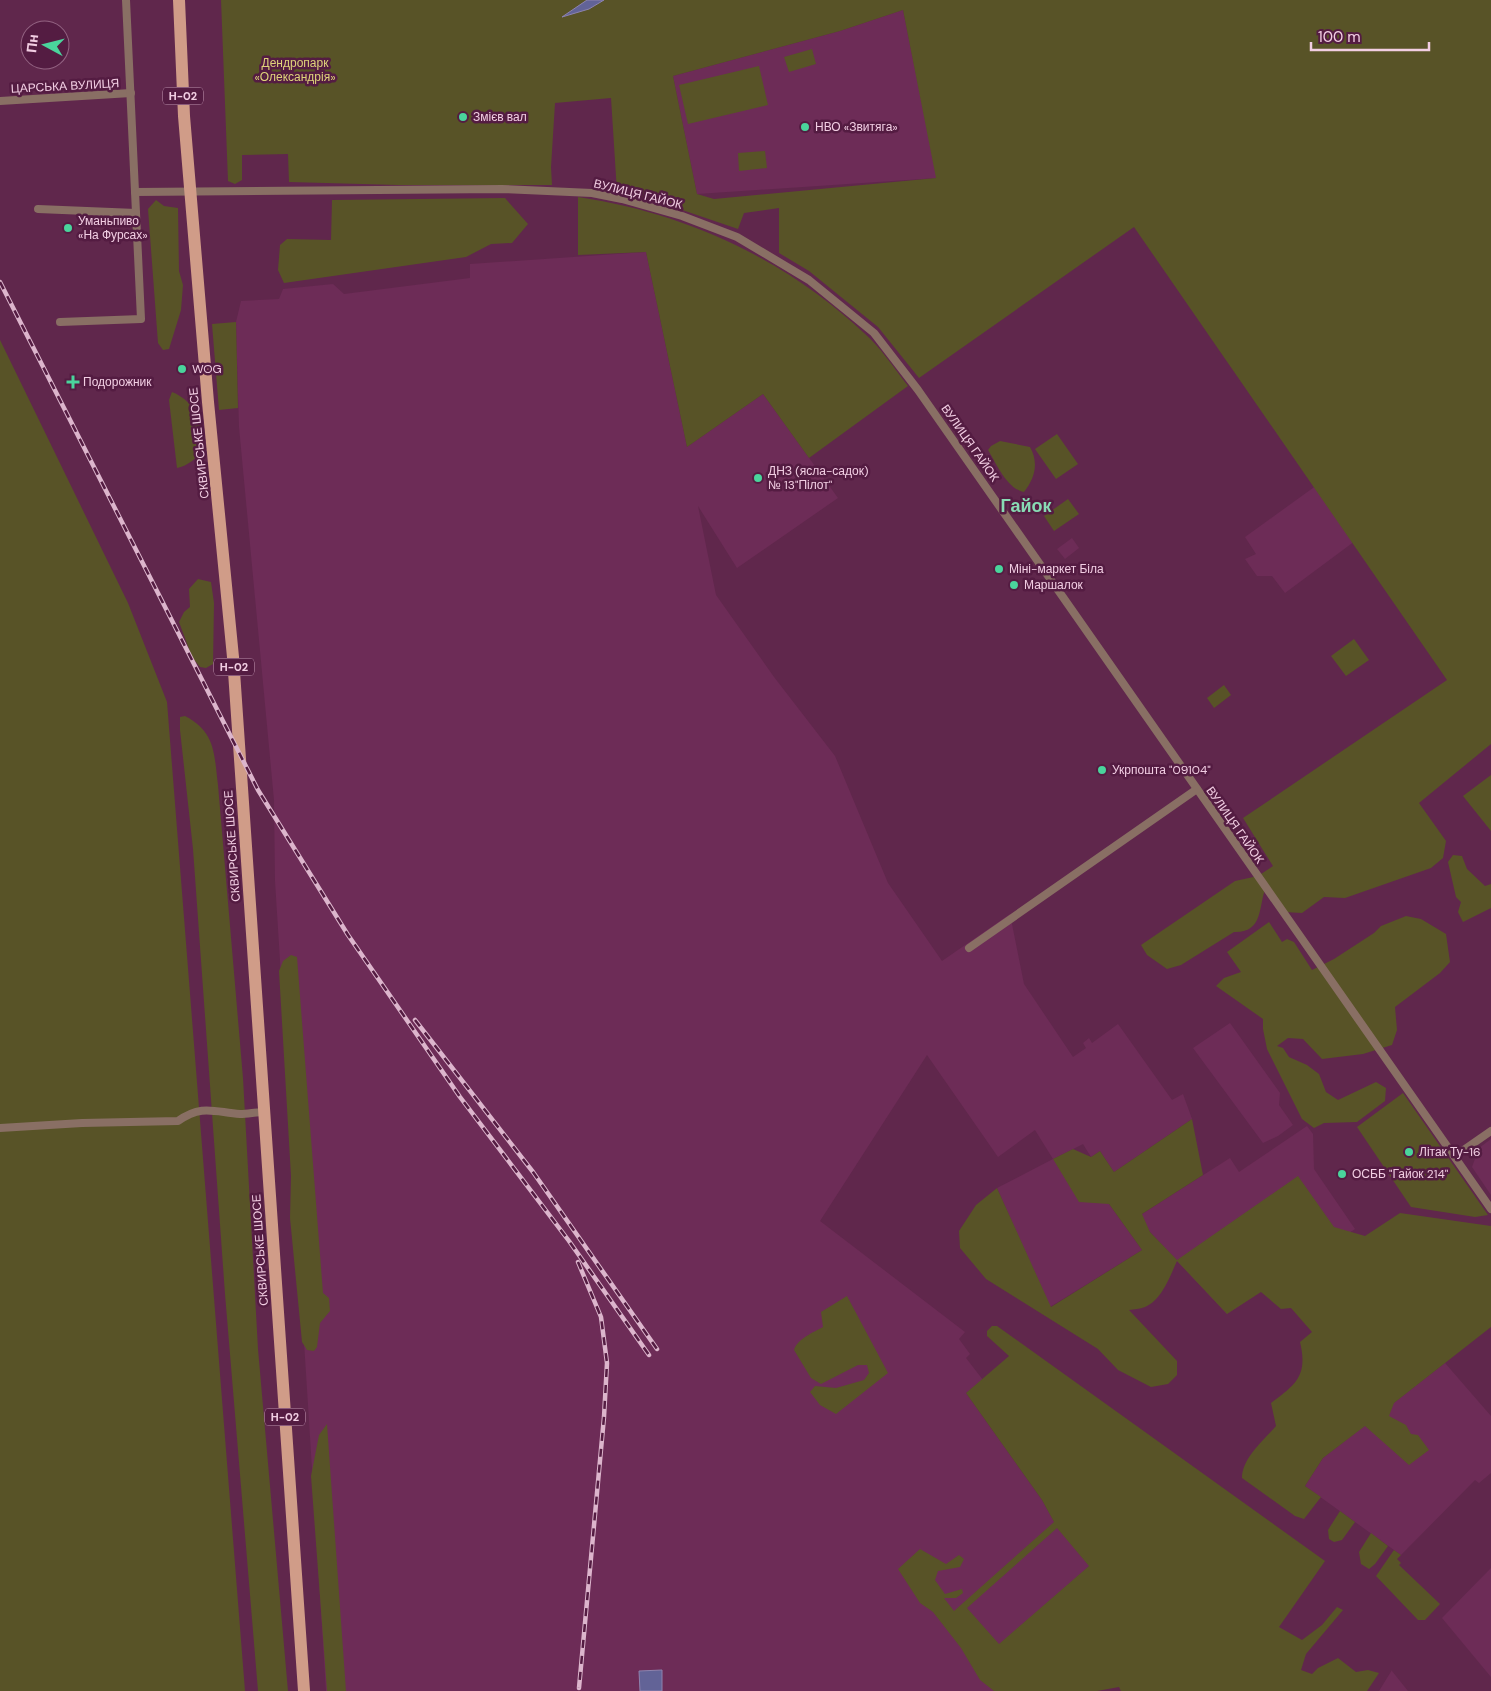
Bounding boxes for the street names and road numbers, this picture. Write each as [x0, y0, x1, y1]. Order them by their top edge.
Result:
street label: ЦАРСЬКА ВУЛИЦЯ [10, 75, 120, 97]
road number: Н-02 [163, 88, 203, 104]
street label: ВУЛИЦЯ ГАЙОК [592, 175, 684, 213]
street label: СКВИРСЬКЕ ШОСЕ [185, 387, 213, 499]
street label: ВУЛИЦЯ ГАЙОК [937, 401, 1003, 485]
road number: Н-02 [214, 659, 254, 676]
street label: ВУЛИЦЯ ГАЙОК [1202, 783, 1268, 867]
street label: СКВИРСЬКЕ ШОСЕ [220, 790, 244, 902]
street label: СКВИРСЬКЕ ШОСЕ [248, 1194, 272, 1306]
road number: Н-02 [265, 1408, 305, 1425]

